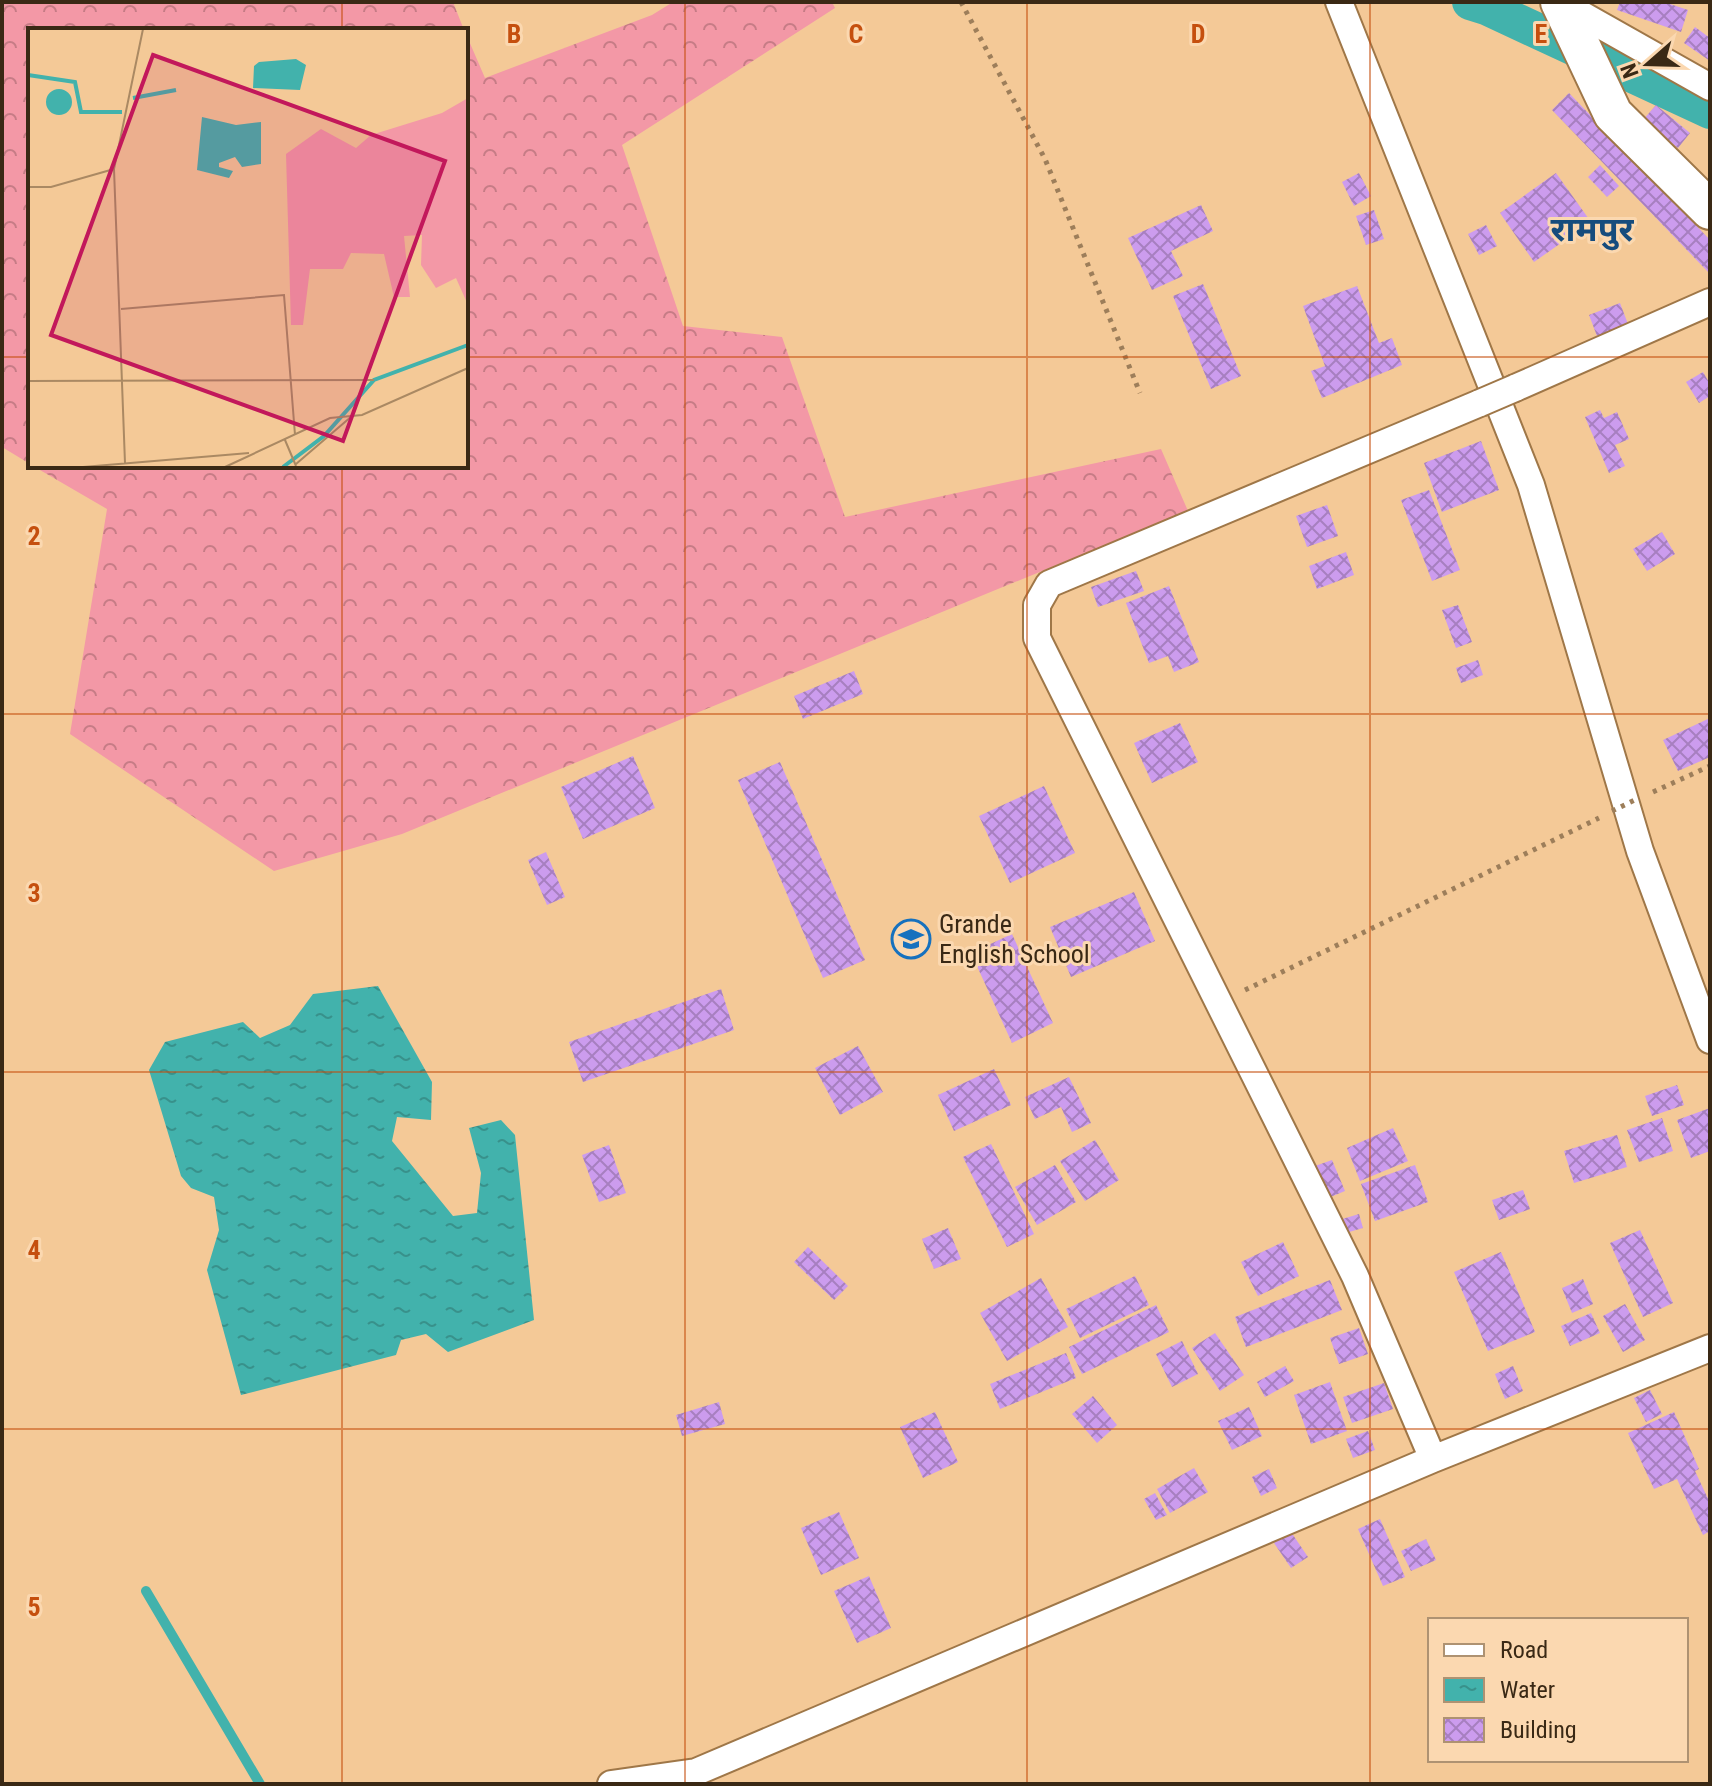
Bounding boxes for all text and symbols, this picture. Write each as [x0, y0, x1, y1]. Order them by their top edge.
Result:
text: B [507, 19, 521, 49]
text: C [849, 19, 864, 49]
text: D [1191, 19, 1205, 49]
text: E [1535, 19, 1548, 49]
north arrow [1608, 24, 1688, 104]
inset map [28, 28, 468, 468]
text: N [1616, 60, 1644, 81]
district label: रामपुर [1550, 209, 1635, 251]
text: 2 [27, 521, 41, 551]
text: 3 [27, 878, 41, 908]
place label: Grande English School [939, 909, 1090, 969]
school or university icon: Grande English School [890, 918, 932, 960]
text: 4 [27, 1235, 41, 1265]
text: 5 [27, 1592, 41, 1622]
legend [1428, 1618, 1688, 1762]
text: Road [1500, 1636, 1548, 1664]
text: Water [1500, 1676, 1555, 1704]
text: Building [1500, 1716, 1577, 1744]

